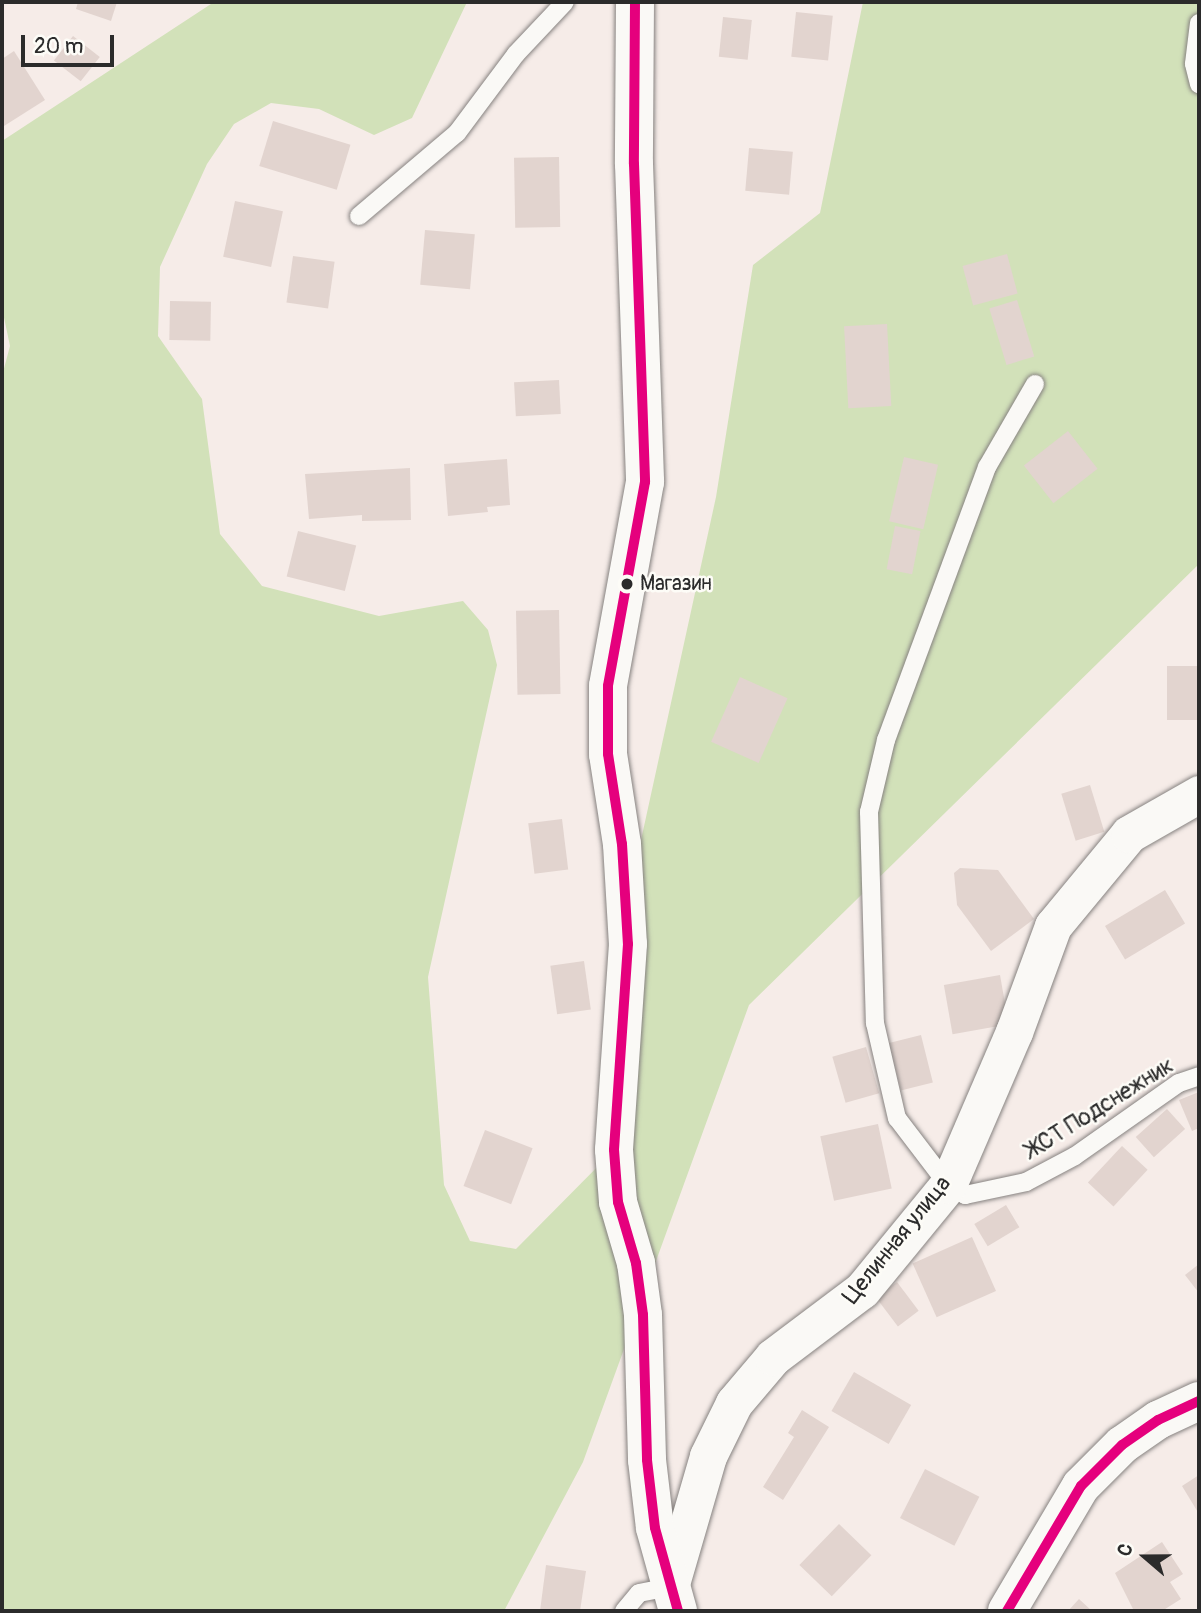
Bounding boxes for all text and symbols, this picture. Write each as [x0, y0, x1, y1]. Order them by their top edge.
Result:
scale bar [24, 21, 117, 65]
text: 20 m [34, 33, 83, 60]
place label: Магазин [640, 571, 712, 597]
marker: Магазин [620, 577, 634, 591]
street label: ЖСТ Подснежник [1021, 1052, 1179, 1164]
street label: Целинная улица [837, 1170, 957, 1310]
north arrow [1110, 1522, 1180, 1592]
text: С [1112, 1540, 1139, 1559]

